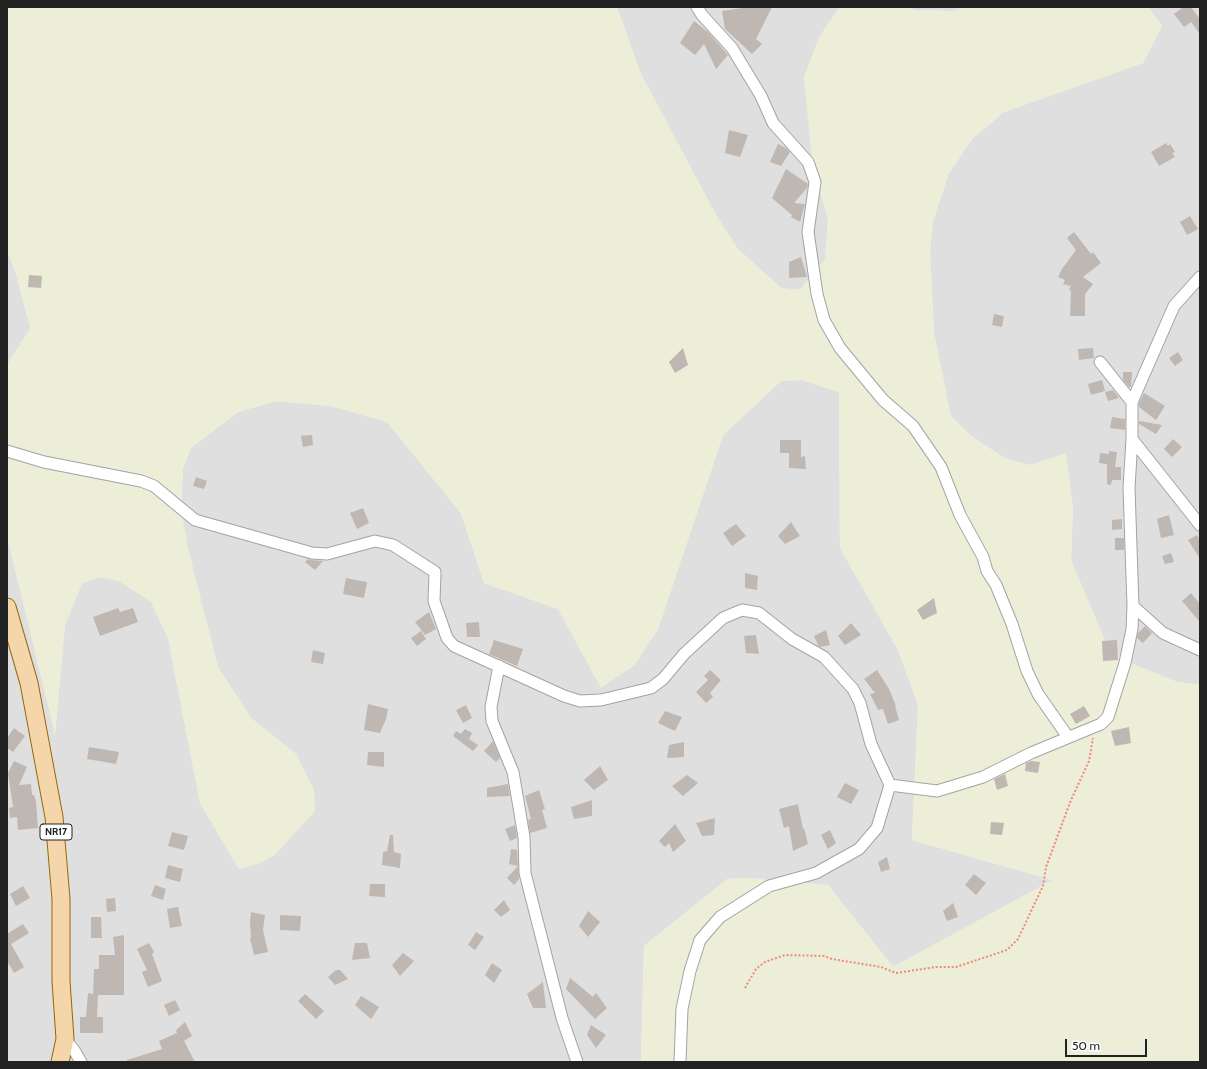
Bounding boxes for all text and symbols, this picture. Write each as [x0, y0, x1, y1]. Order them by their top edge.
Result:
road number: NR17 [40, 824, 72, 840]
scale bar [1067, 1031, 1149, 1057]
text: 50 m [1072, 1038, 1100, 1053]

